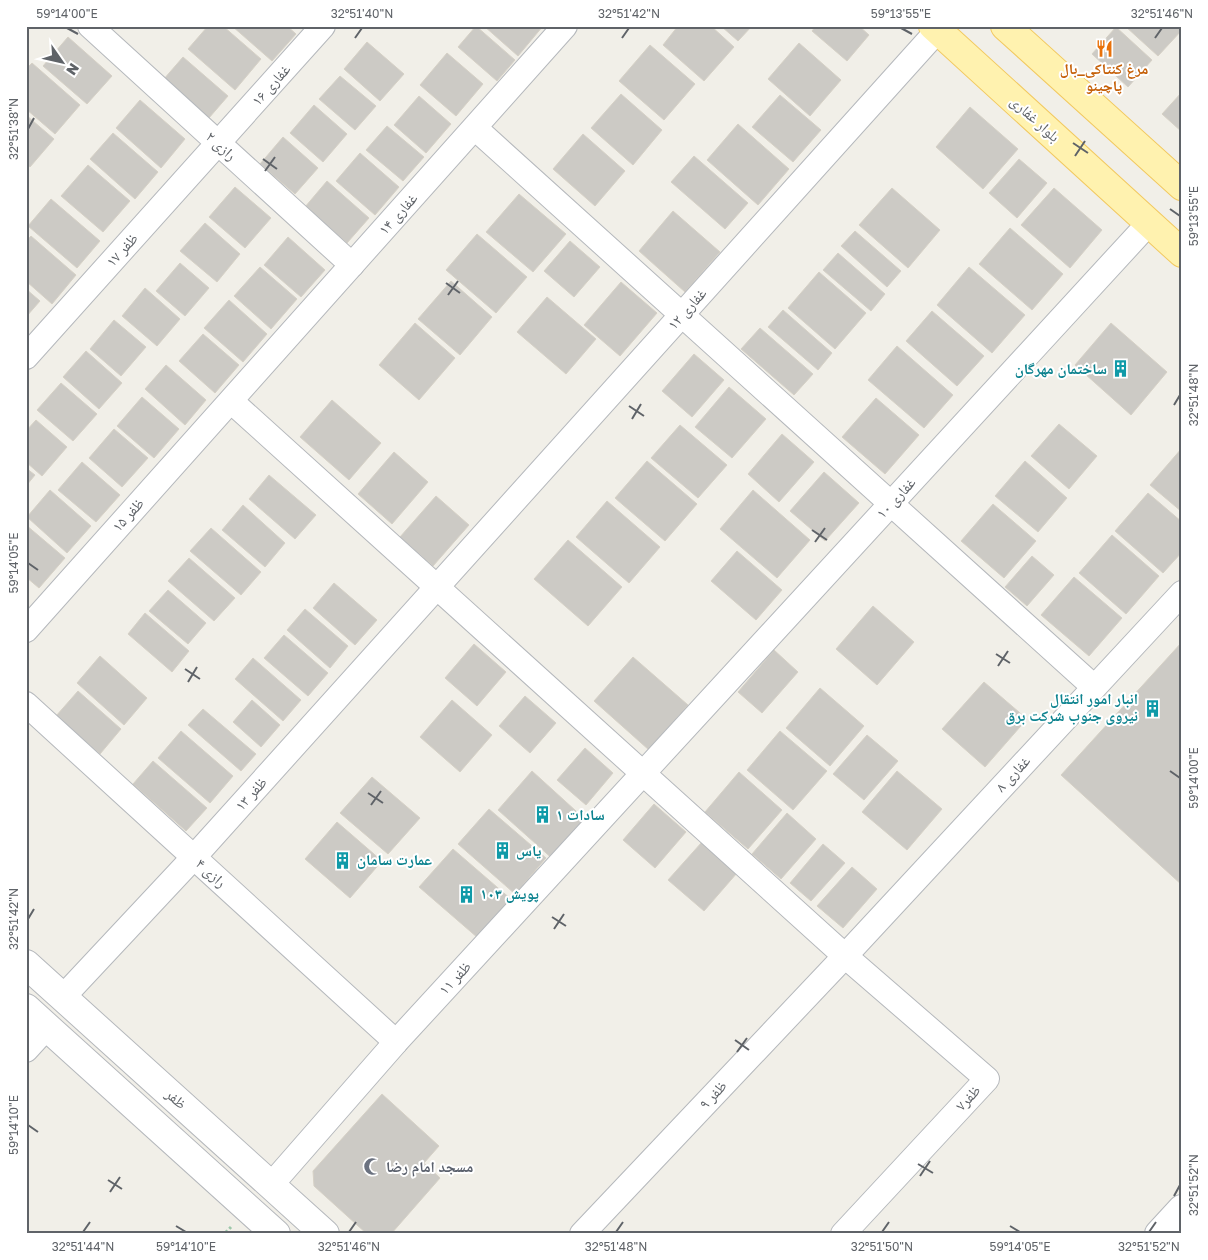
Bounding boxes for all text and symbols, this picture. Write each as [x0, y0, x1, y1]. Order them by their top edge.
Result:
text: 59°14'00"E [36, 6, 98, 21]
text: 32°51'40"N [331, 6, 393, 21]
text: 32°51'42"N [598, 6, 660, 21]
text: 59°13'55"E [871, 6, 931, 21]
text: 32°51'46"N [1131, 6, 1193, 21]
north arrow [38, 38, 88, 88]
restaurant icon: مرغ کنتاکی_بال پاچینو [1094, 38, 1114, 58]
place label: مرغ کنتاکی_بال پاچینو [1060, 59, 1148, 95]
text: N [63, 60, 83, 79]
street label: غفاری ۱۶ [247, 60, 295, 110]
street label: بلوار غفاری [1006, 91, 1064, 147]
text: 32°51'38"N [6, 98, 21, 160]
street label: رازی ۲ [201, 127, 241, 165]
text: 59°13'55"E [1186, 186, 1201, 246]
street label: غفاری ۱۴ [374, 189, 422, 239]
street label: ظفر ۱۷ [102, 229, 142, 271]
street label: غفاری ۱۲ [663, 284, 711, 334]
place label: ساختمان مهرگان [1015, 359, 1107, 378]
building icon: ساختمان مهرگان [1111, 359, 1131, 379]
text: 32°51'48"N [1186, 364, 1201, 426]
street label: غفاری ۱۰ [872, 473, 920, 523]
street label: ظفر ۱۵ [108, 494, 148, 536]
text: 59°14'05"E [6, 532, 21, 594]
place label: انبار امور انتقال نیروی جنوب شرکت برق [1006, 689, 1138, 725]
building icon: انبار امور انتقال نیروی جنوب شرکت برق [1142, 698, 1162, 718]
text: 59°14'00"E [1186, 747, 1201, 809]
street label: غفاری ۸ [991, 751, 1035, 796]
street label: ظفر ۱۳ [231, 773, 271, 815]
building icon: سادات ۱ [532, 805, 552, 825]
place label: سادات ۱ [556, 805, 605, 823]
building icon: یاس [492, 841, 512, 861]
place label: یاس [516, 841, 541, 860]
building icon: عمارت سامان [333, 850, 353, 870]
place label: عمارت سامان [357, 850, 432, 869]
street label: رازی ۴ [191, 854, 231, 892]
building icon: پویش ۱۰۳ [456, 884, 476, 904]
place label: پویش ۱۰۳ [480, 884, 539, 903]
text: 32°51'42"N [6, 888, 21, 950]
street label: ظفر ۱۱ [434, 957, 475, 998]
street label: ظفر ۹ [695, 1076, 731, 1113]
street label: ظفر۷ [951, 1081, 984, 1115]
street label: ظفر [161, 1084, 191, 1113]
text: 59°14'10"E [6, 1095, 21, 1155]
text: 32°51'52"N [1186, 1154, 1201, 1216]
mosque icon: مسجد امام رضا [362, 1157, 382, 1177]
place label: مسجد امام رضا [386, 1157, 473, 1177]
text: 32°51'44"N [52, 1239, 114, 1254]
text: 59°14'10"E [156, 1239, 216, 1254]
text: 32°51'46"N [318, 1239, 380, 1254]
text: 32°51'48"N [585, 1239, 647, 1254]
text: 32°51'50"N [851, 1239, 913, 1254]
text: 59°14'05"E [989, 1239, 1051, 1254]
text: 32°51'52"N [1118, 1239, 1180, 1254]

